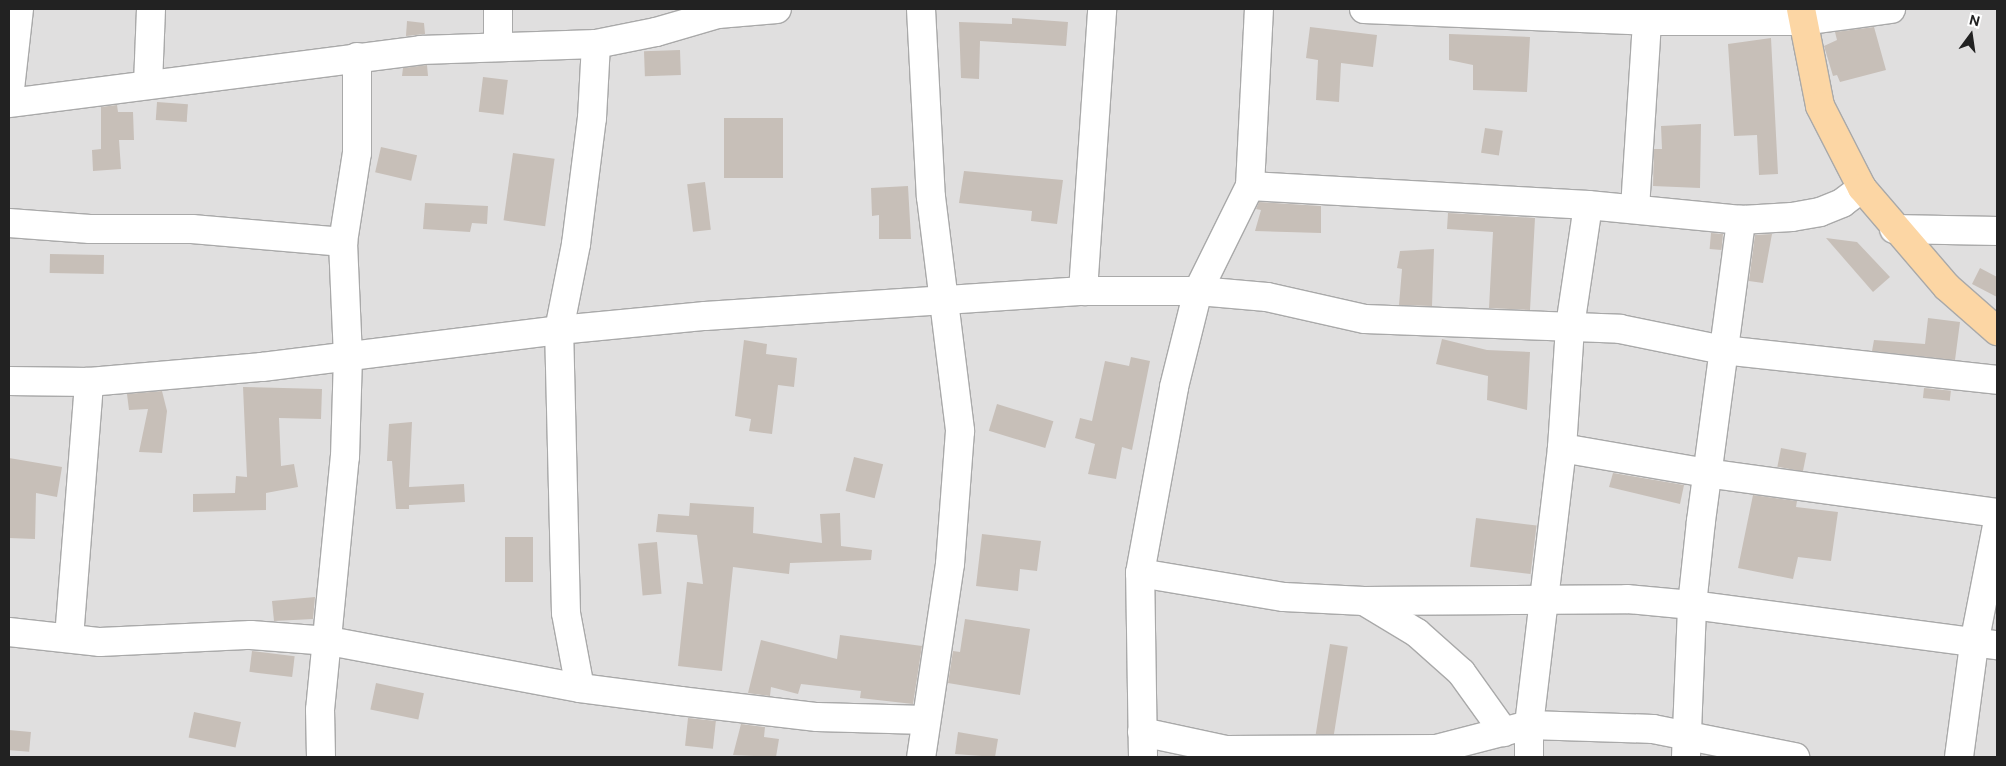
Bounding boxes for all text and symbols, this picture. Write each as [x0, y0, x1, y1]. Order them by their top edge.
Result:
north arrow [1946, 10, 1996, 60]
text: N [1967, 10, 1982, 30]

